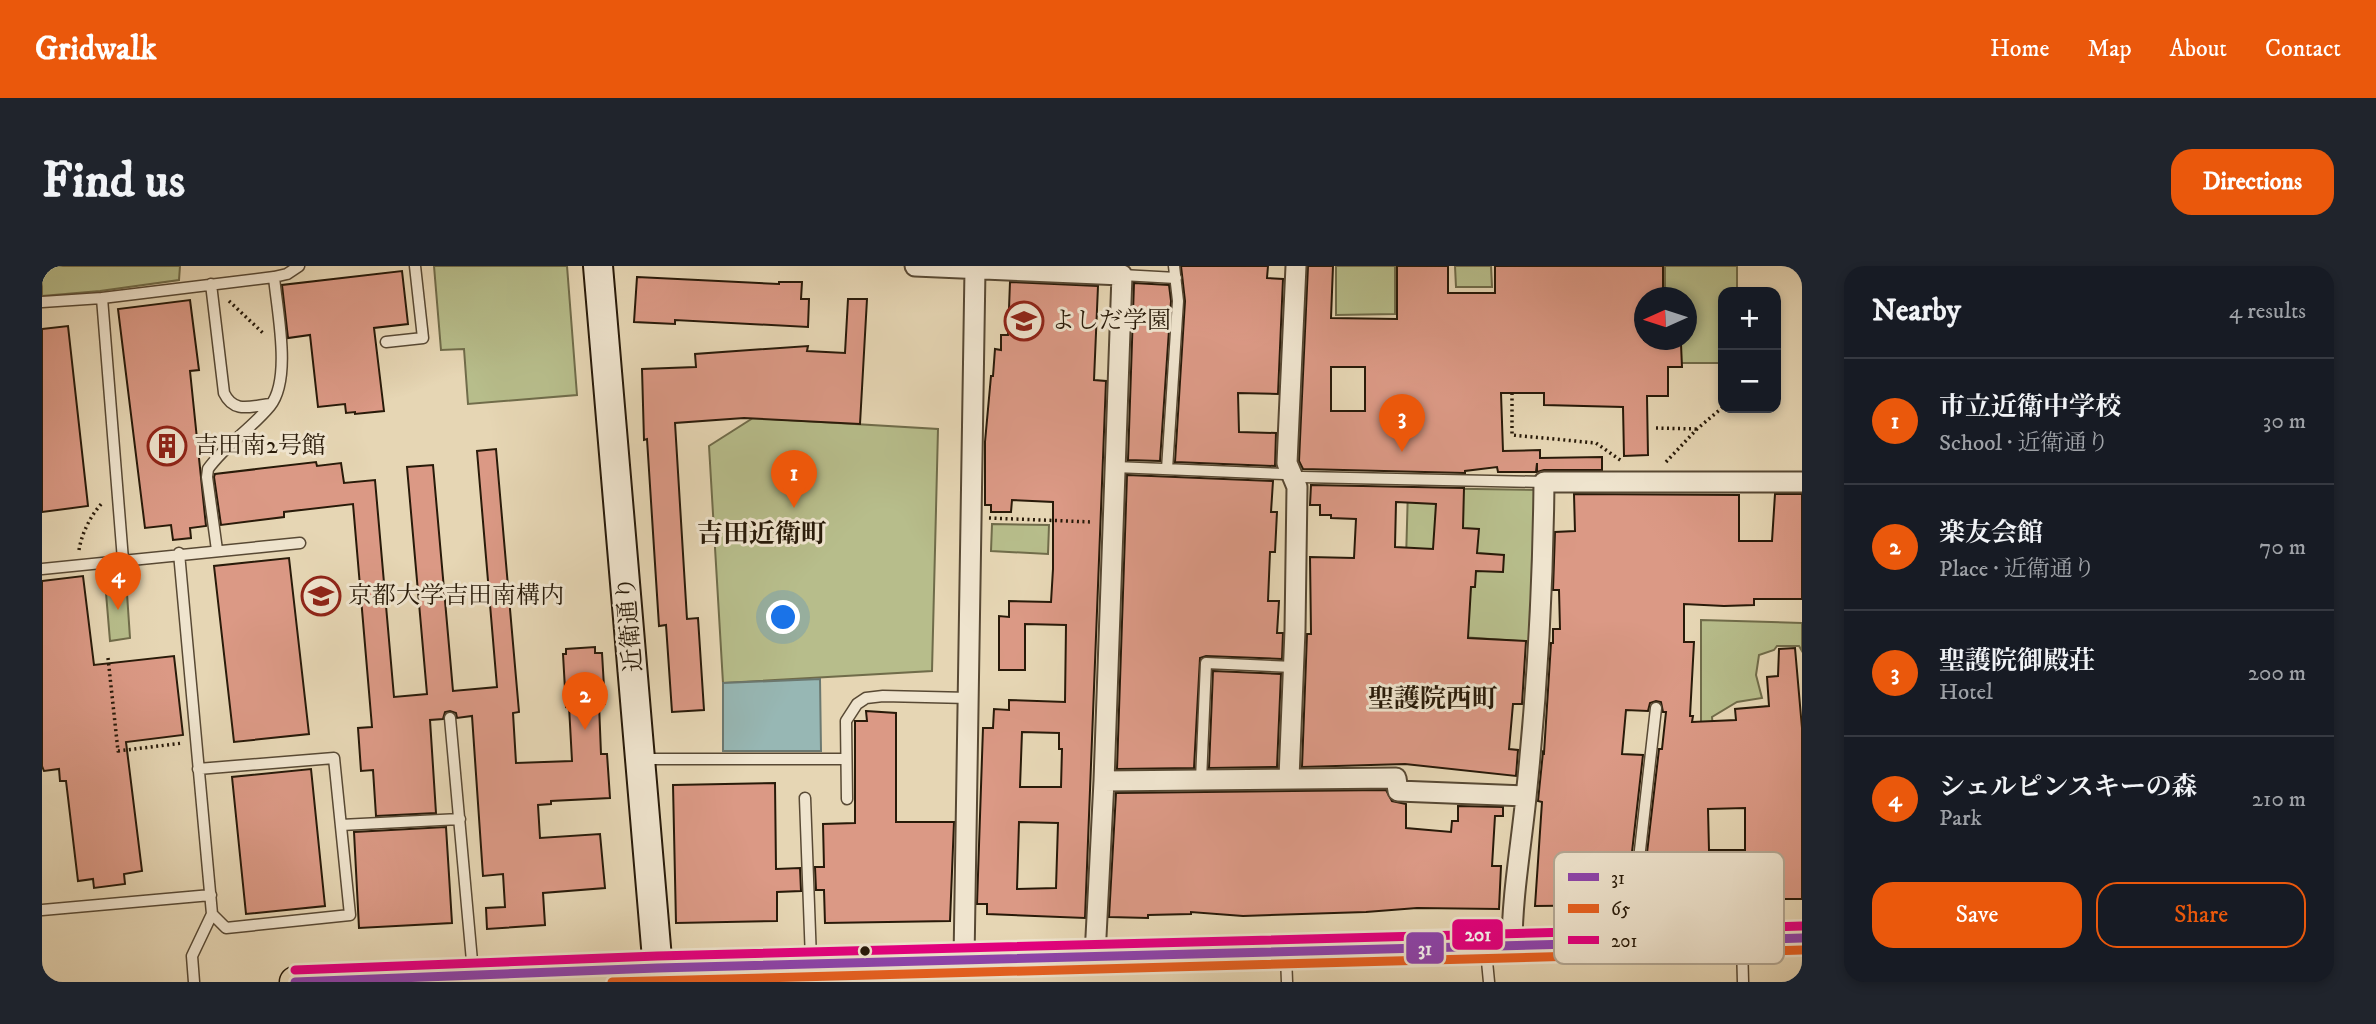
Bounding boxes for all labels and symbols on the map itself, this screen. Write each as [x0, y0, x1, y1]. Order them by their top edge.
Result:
north arrow [1634, 287, 1697, 350]
school or university icon: よしだ学園 [1003, 300, 1045, 342]
place label: よしだ学園 [1051, 306, 1171, 336]
pin: 3 [1379, 394, 1425, 452]
building icon: 吉田南2号館 [146, 425, 188, 467]
place label: 吉田南2号館 [194, 431, 326, 461]
pin: 1 [771, 450, 817, 508]
district label: 吉田近衛町 [697, 518, 827, 551]
pin: 4 [95, 552, 141, 610]
school or university icon: 京都大学吉田南構内 [300, 575, 342, 617]
street label: 近衛通り [611, 575, 649, 673]
place label: 京都大学吉田南構内 [348, 581, 564, 611]
your location [766, 600, 800, 634]
pin: 2 [562, 672, 608, 730]
district label: 聖護院西町 [1368, 683, 1498, 716]
legend [1554, 852, 1784, 964]
text: 31 [1611, 867, 1625, 890]
text: 65 [1611, 898, 1631, 921]
line badge: 201 [1451, 918, 1504, 951]
text: 201 [1465, 924, 1491, 947]
text: 201 [1611, 930, 1637, 953]
line badge: 31 [1405, 931, 1445, 965]
text: 31 [1418, 938, 1432, 961]
unlabelled marker [858, 944, 872, 958]

